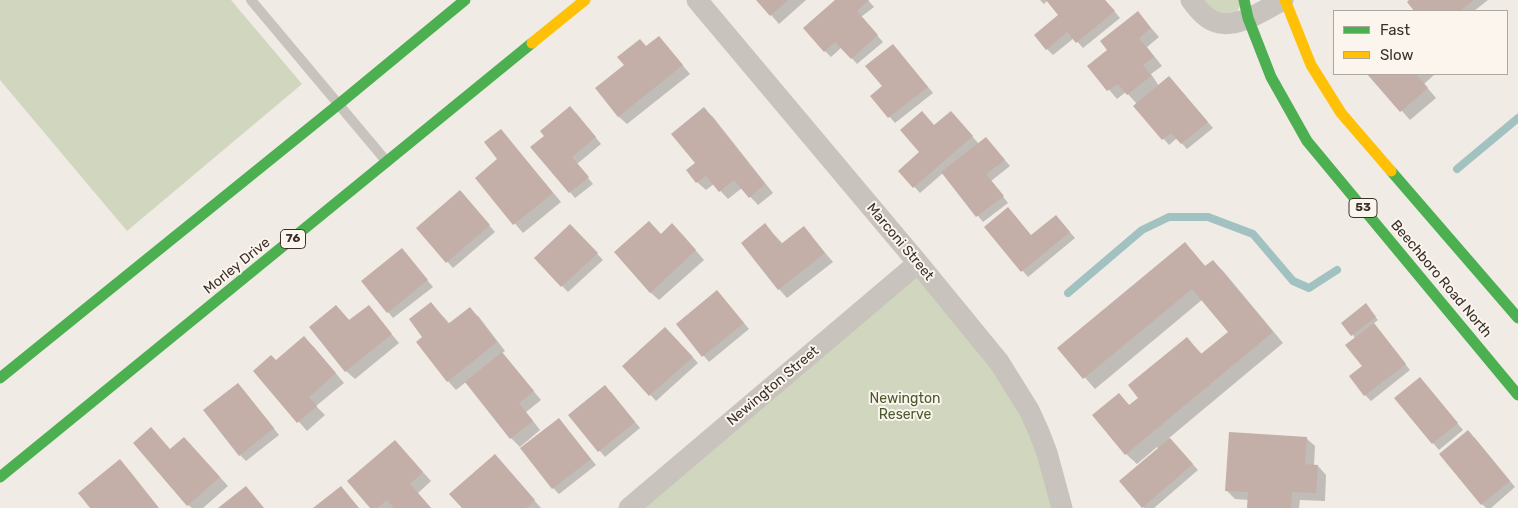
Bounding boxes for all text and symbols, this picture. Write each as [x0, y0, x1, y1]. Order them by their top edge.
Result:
legend [1333, 10, 1508, 75]
text: Fast [1380, 21, 1410, 39]
text: Slow [1380, 46, 1413, 64]
road number: 53 [1349, 198, 1377, 218]
street label: Marconi Street [863, 200, 937, 284]
street label: Beechboro Road North [1387, 217, 1495, 341]
road number: 76 [280, 230, 306, 248]
street label: Morley Drive [201, 234, 273, 298]
street label: Newington Street [724, 343, 822, 429]
park label: Newington Reserve [870, 391, 940, 424]

